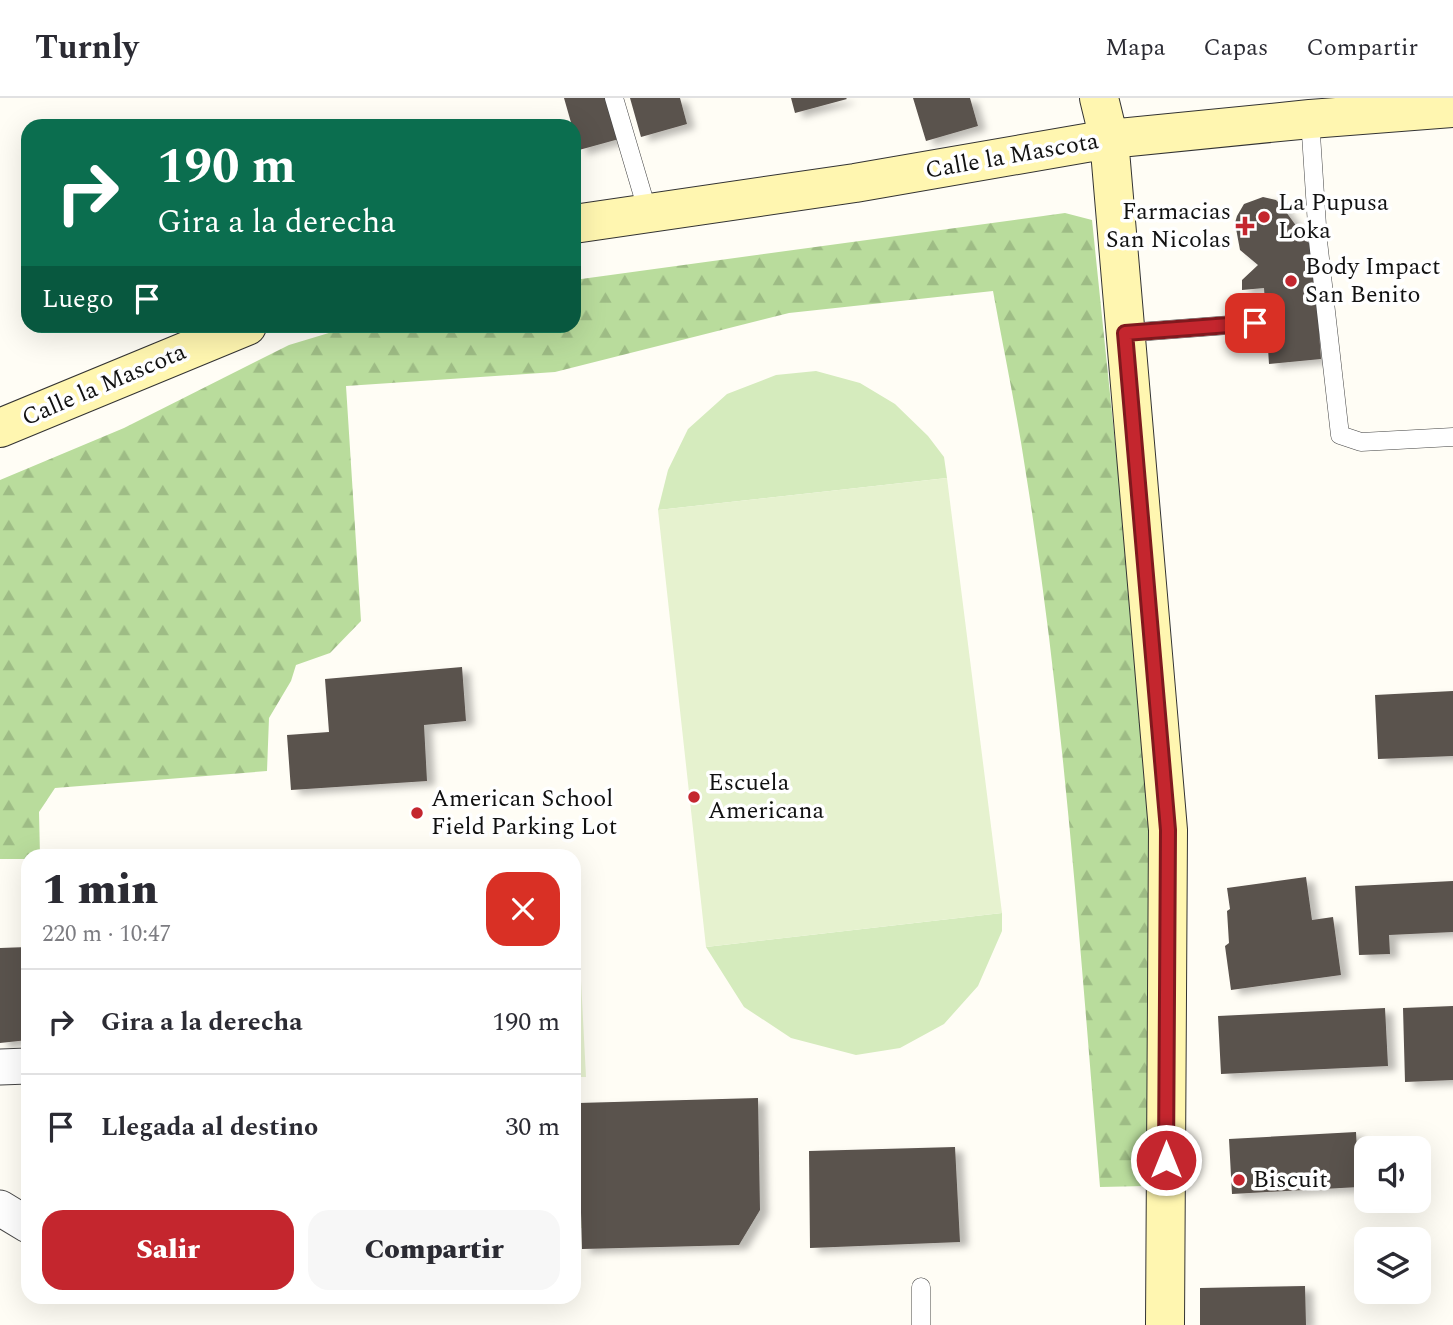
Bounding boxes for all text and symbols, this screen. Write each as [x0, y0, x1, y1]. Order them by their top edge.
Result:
text: Turnly [35, 23, 138, 73]
text: Mapa [1105, 30, 1165, 66]
text: Capas [1203, 30, 1268, 66]
text: Compartir [1306, 30, 1418, 66]
street label: Calle la Mascota [923, 123, 1102, 189]
text: 190 m [157, 130, 296, 205]
icon: right [42, 147, 133, 238]
place label: La Pupusa Loka [1278, 185, 1389, 249]
place label: Farmacias San Nicolas [1106, 194, 1231, 258]
text: Gira a la derecha [157, 198, 396, 247]
marker: La Pupusa Loka [1256, 209, 1272, 225]
marker: Farmacias San Nicolas [1237, 218, 1253, 234]
place label: Body Impact San Benito [1305, 249, 1441, 313]
marker: Body Impact San Benito [1283, 273, 1299, 289]
text: Luego [42, 279, 114, 319]
icon: arrive [128, 280, 166, 318]
pin [1225, 293, 1285, 353]
icon: arrive [1236, 304, 1274, 342]
street label: Calle la Mascota [16, 334, 192, 436]
place label: Escuela Americana [708, 765, 824, 829]
place label: American School Field Parking Lot [431, 781, 617, 845]
marker: Escuela Americana [686, 789, 702, 805]
marker: American School Field Parking Lot [409, 805, 425, 821]
text: 1 min [42, 859, 158, 922]
button: close [486, 872, 560, 946]
text: 220 m · 10:47 [42, 917, 171, 952]
text: Gira a la derecha [101, 1002, 303, 1042]
text: 190 m [492, 1002, 560, 1042]
icon: right [42, 1003, 80, 1041]
text: Llegada al destino [101, 1107, 318, 1147]
text: 30 m [505, 1107, 560, 1147]
icon: arrive [42, 1108, 80, 1146]
position arrow [1129, 1123, 1203, 1197]
map controls [1354, 1136, 1431, 1304]
button: sound [1354, 1136, 1431, 1213]
place label: Biscuit [1253, 1162, 1328, 1198]
marker: Biscuit [1231, 1172, 1247, 1188]
button: Salir [42, 1210, 294, 1290]
button: Compartir [308, 1210, 560, 1290]
button: layers [1354, 1227, 1431, 1304]

